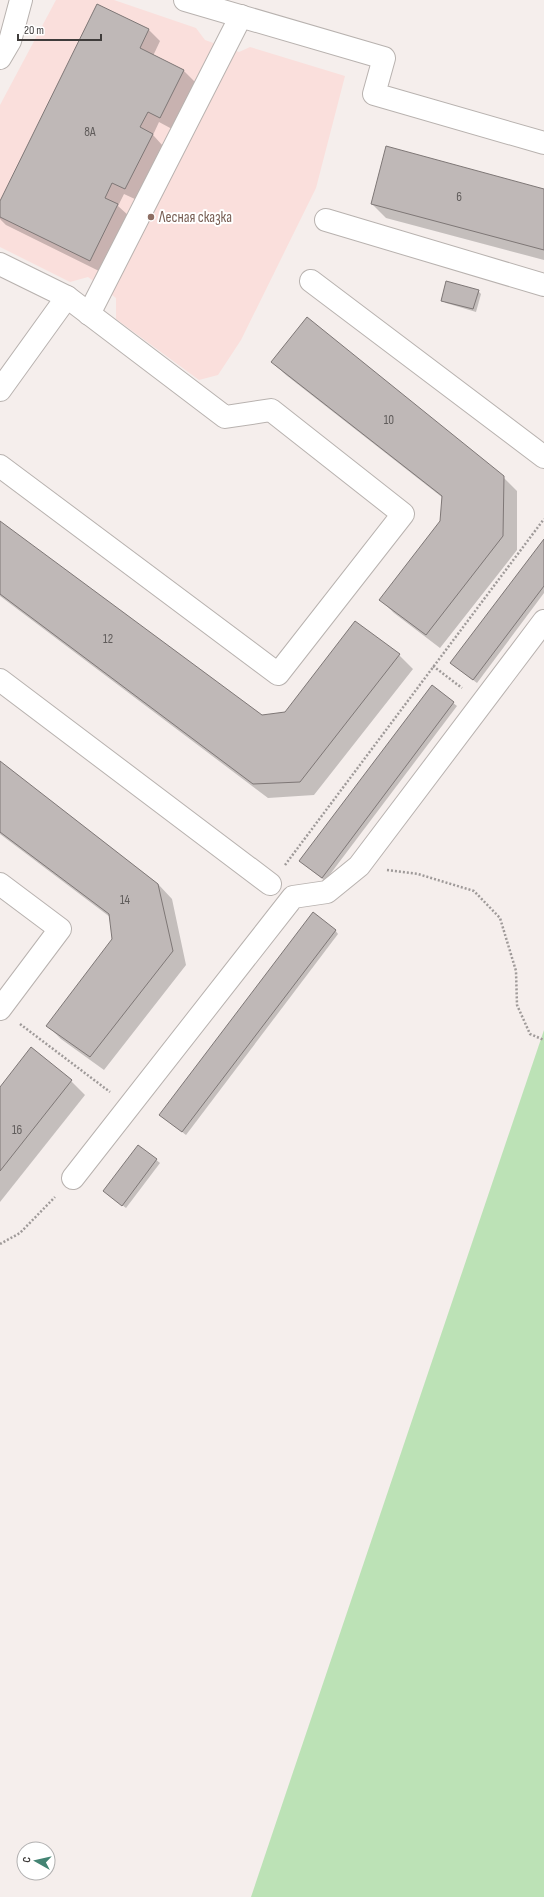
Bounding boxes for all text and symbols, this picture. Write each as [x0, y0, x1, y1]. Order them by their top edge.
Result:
scale bar [18, 16, 101, 42]
text: 20 m [24, 23, 44, 38]
house number: 8А [84, 124, 96, 140]
house number: 6 [456, 189, 462, 205]
place label: Лесная сказка [158, 208, 232, 227]
marker: Лесная сказка [146, 212, 156, 222]
house number: 10 [384, 412, 394, 428]
house number: 12 [103, 631, 113, 647]
house number: 14 [120, 892, 131, 908]
house number: 16 [12, 1122, 22, 1138]
north arrow [16, 1841, 56, 1881]
text: С [20, 1856, 33, 1863]

